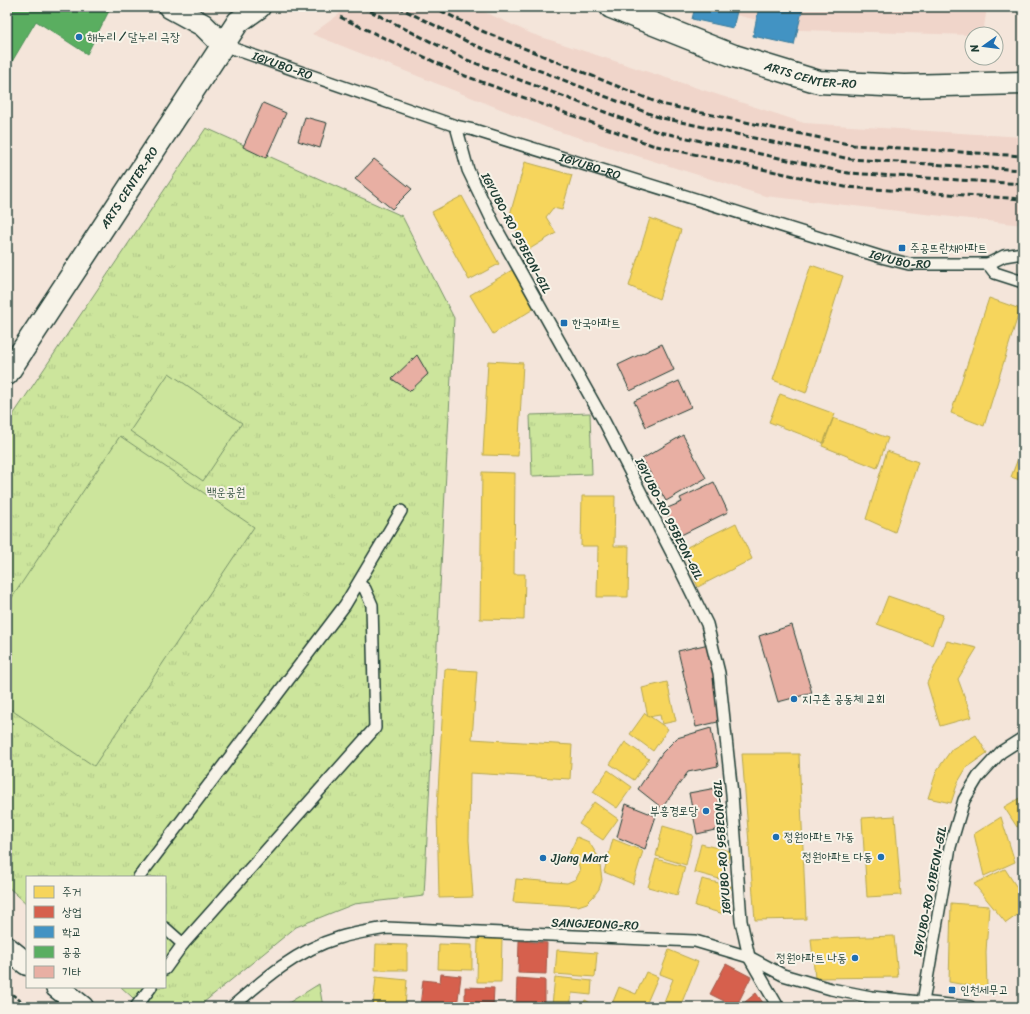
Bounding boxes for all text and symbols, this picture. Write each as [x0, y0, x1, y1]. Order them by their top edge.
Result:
place label: 해누리 / 달누리 극장 [87, 26, 180, 48]
north arrow [964, 26, 1004, 66]
marker: 해누리 / 달누리 극장 [74, 32, 84, 42]
text: N [965, 42, 985, 55]
street label: IGYUBO-RO [248, 45, 316, 86]
street label: ARTS CENTER-RO [761, 55, 858, 95]
street label: ARTS CENTER-RO [94, 142, 165, 234]
street label: IGYUBO-RO [556, 146, 624, 186]
street label: IGYUBO-RO 95BEON-GIL [474, 168, 558, 298]
place label: 주공뜨란채아파트 [910, 237, 987, 259]
street label: IGYUBO-RO [865, 243, 931, 275]
marker: 주공뜨란채아파트 [897, 243, 907, 253]
place label: 한국아파트 [572, 312, 620, 334]
marker: 한국아파트 [559, 318, 569, 328]
street label: IGYUBO-RO 95BEON-GIL [628, 453, 710, 584]
park label: 백운공원 [207, 481, 245, 503]
place label: 지구촌 공동체 교회 [802, 688, 886, 710]
marker: 지구촌 공동체 교회 [789, 694, 799, 704]
street label: IGYUBO-RO 95BEON-GIL [706, 779, 738, 916]
place label: 부흥경로당 [650, 800, 698, 822]
marker: 부흥경로당 [701, 806, 711, 816]
street label: IGYUBO-RO 61BEON-GIL [906, 824, 953, 959]
place label: 정원아파트 가동 [784, 826, 855, 848]
marker: 정원아파트 가동 [771, 832, 781, 842]
place label: 정원아파트 다동 [802, 846, 873, 868]
place label: Jjang Mart [550, 847, 609, 869]
marker: 정원아파트 다동 [876, 852, 886, 862]
marker: Jjang Mart [538, 853, 548, 863]
legend [26, 876, 166, 988]
text: 주거 [62, 881, 81, 903]
text: 상업 [62, 901, 81, 923]
street label: SANGJEONG-RO [551, 911, 640, 937]
text: 학교 [62, 921, 81, 943]
text: 공공 [62, 941, 81, 963]
place label: 정원아파트 나동 [776, 947, 847, 969]
marker: 정원아파트 나동 [850, 953, 860, 963]
text: 기타 [62, 961, 82, 983]
place label: 인천세무고 [960, 979, 1008, 1001]
marker: 인천세무고 [947, 985, 957, 995]

